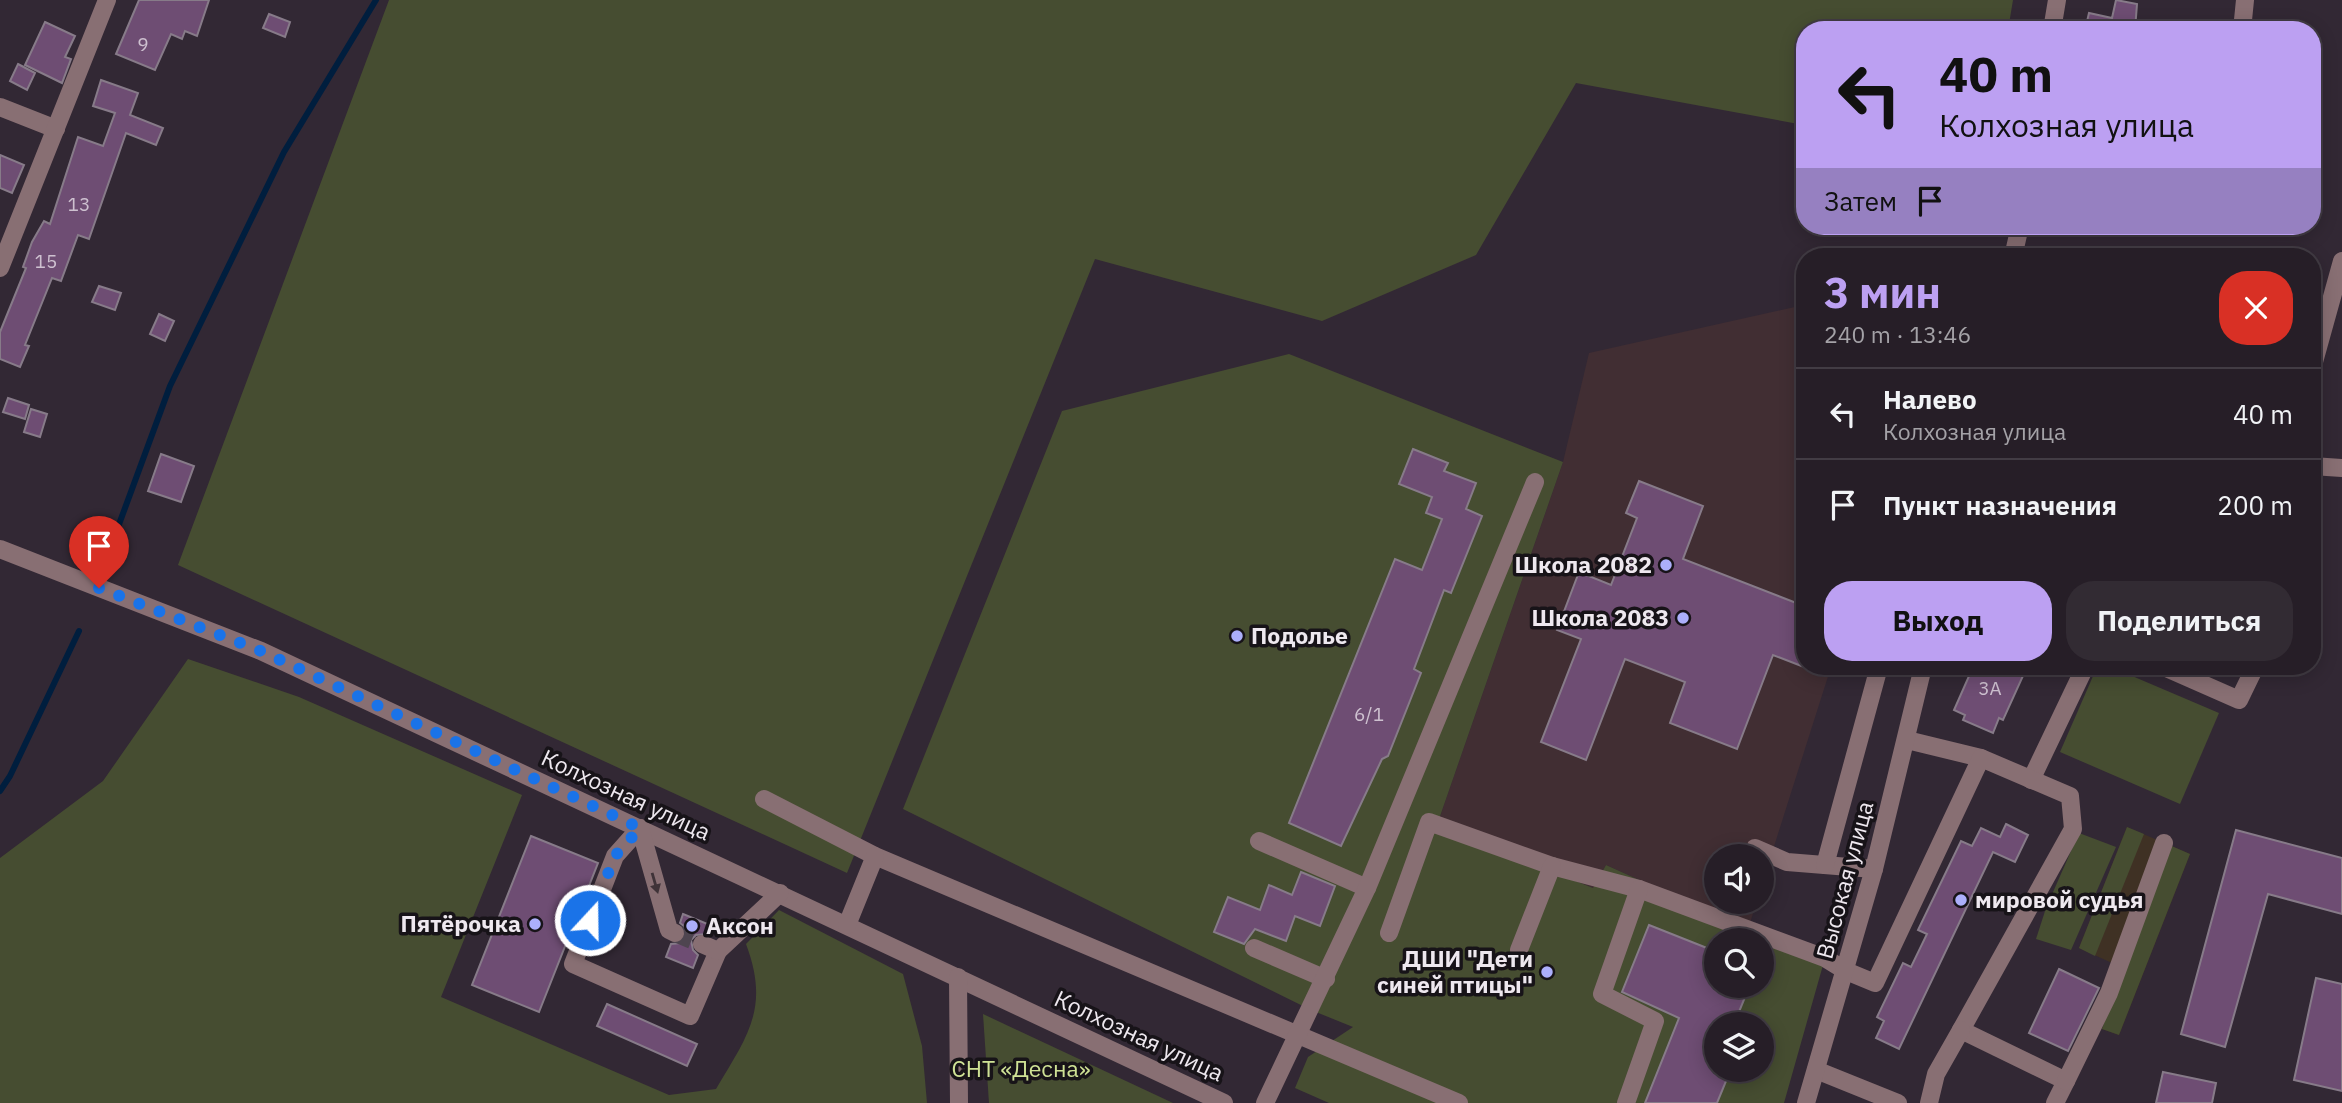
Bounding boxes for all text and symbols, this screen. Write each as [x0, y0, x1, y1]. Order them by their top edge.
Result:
house number: 9 [137, 32, 149, 56]
text: 40 m [1939, 42, 2053, 105]
icon: left [1824, 49, 1915, 140]
text: Колхозная улица [1939, 104, 2194, 146]
icon: arrive [1911, 182, 1949, 220]
text: Затем [1824, 184, 1897, 218]
house number: 13 [68, 192, 90, 216]
house number: 15 [35, 249, 57, 273]
text: 3 мин [1824, 265, 1941, 320]
button: close [2219, 271, 2293, 345]
text: 240 m · 13:46 [1824, 319, 1971, 349]
text: Налево [1883, 382, 1977, 416]
icon: left [1824, 395, 1862, 433]
text: 40 m [2233, 397, 2293, 431]
text: Колхозная улица [1883, 416, 2066, 446]
icon: arrive [1824, 486, 1862, 524]
text: Пункт назначения [1883, 488, 2117, 522]
text: 200 m [2217, 488, 2293, 522]
pin [69, 516, 129, 588]
icon: arrive [80, 527, 118, 565]
place label: Школа 2082 [1514, 549, 1652, 579]
marker: Школа 2082 [1658, 557, 1674, 573]
button: Выход [1824, 581, 2052, 661]
button: Поделиться [2066, 581, 2293, 661]
place label: Школа 2083 [1531, 602, 1669, 632]
marker: Школа 2083 [1675, 610, 1691, 626]
place label: Подолье [1251, 620, 1348, 650]
marker: Подолье [1229, 628, 1245, 644]
house number: 3А [1978, 676, 2002, 700]
house number: 6/1 [1354, 702, 1384, 726]
street label: Колхозная улица [537, 742, 716, 846]
street label: Высокая улица [1809, 798, 1880, 962]
map controls [1704, 844, 1774, 1082]
button: sound [1704, 844, 1774, 914]
one-way arrow [651, 872, 661, 893]
position arrow [553, 883, 627, 957]
place label: мировой судья [1975, 884, 2144, 914]
marker: мировой судья [1953, 892, 1969, 908]
place label: Пятёрочка [400, 908, 521, 938]
place label: Аксон [706, 910, 774, 940]
marker: Пятёрочка [527, 916, 543, 932]
marker: Аксон [684, 918, 700, 934]
button: search [1704, 928, 1774, 998]
place label: ДШИ "Дети синей птицы" [1377, 943, 1533, 999]
marker: ДШИ "Дети синей птицы" [1539, 964, 1555, 980]
street label: Колхозная улица [1050, 983, 1229, 1087]
button: layers [1704, 1012, 1774, 1082]
park label: СНТ «Десна» [951, 1053, 1091, 1083]

